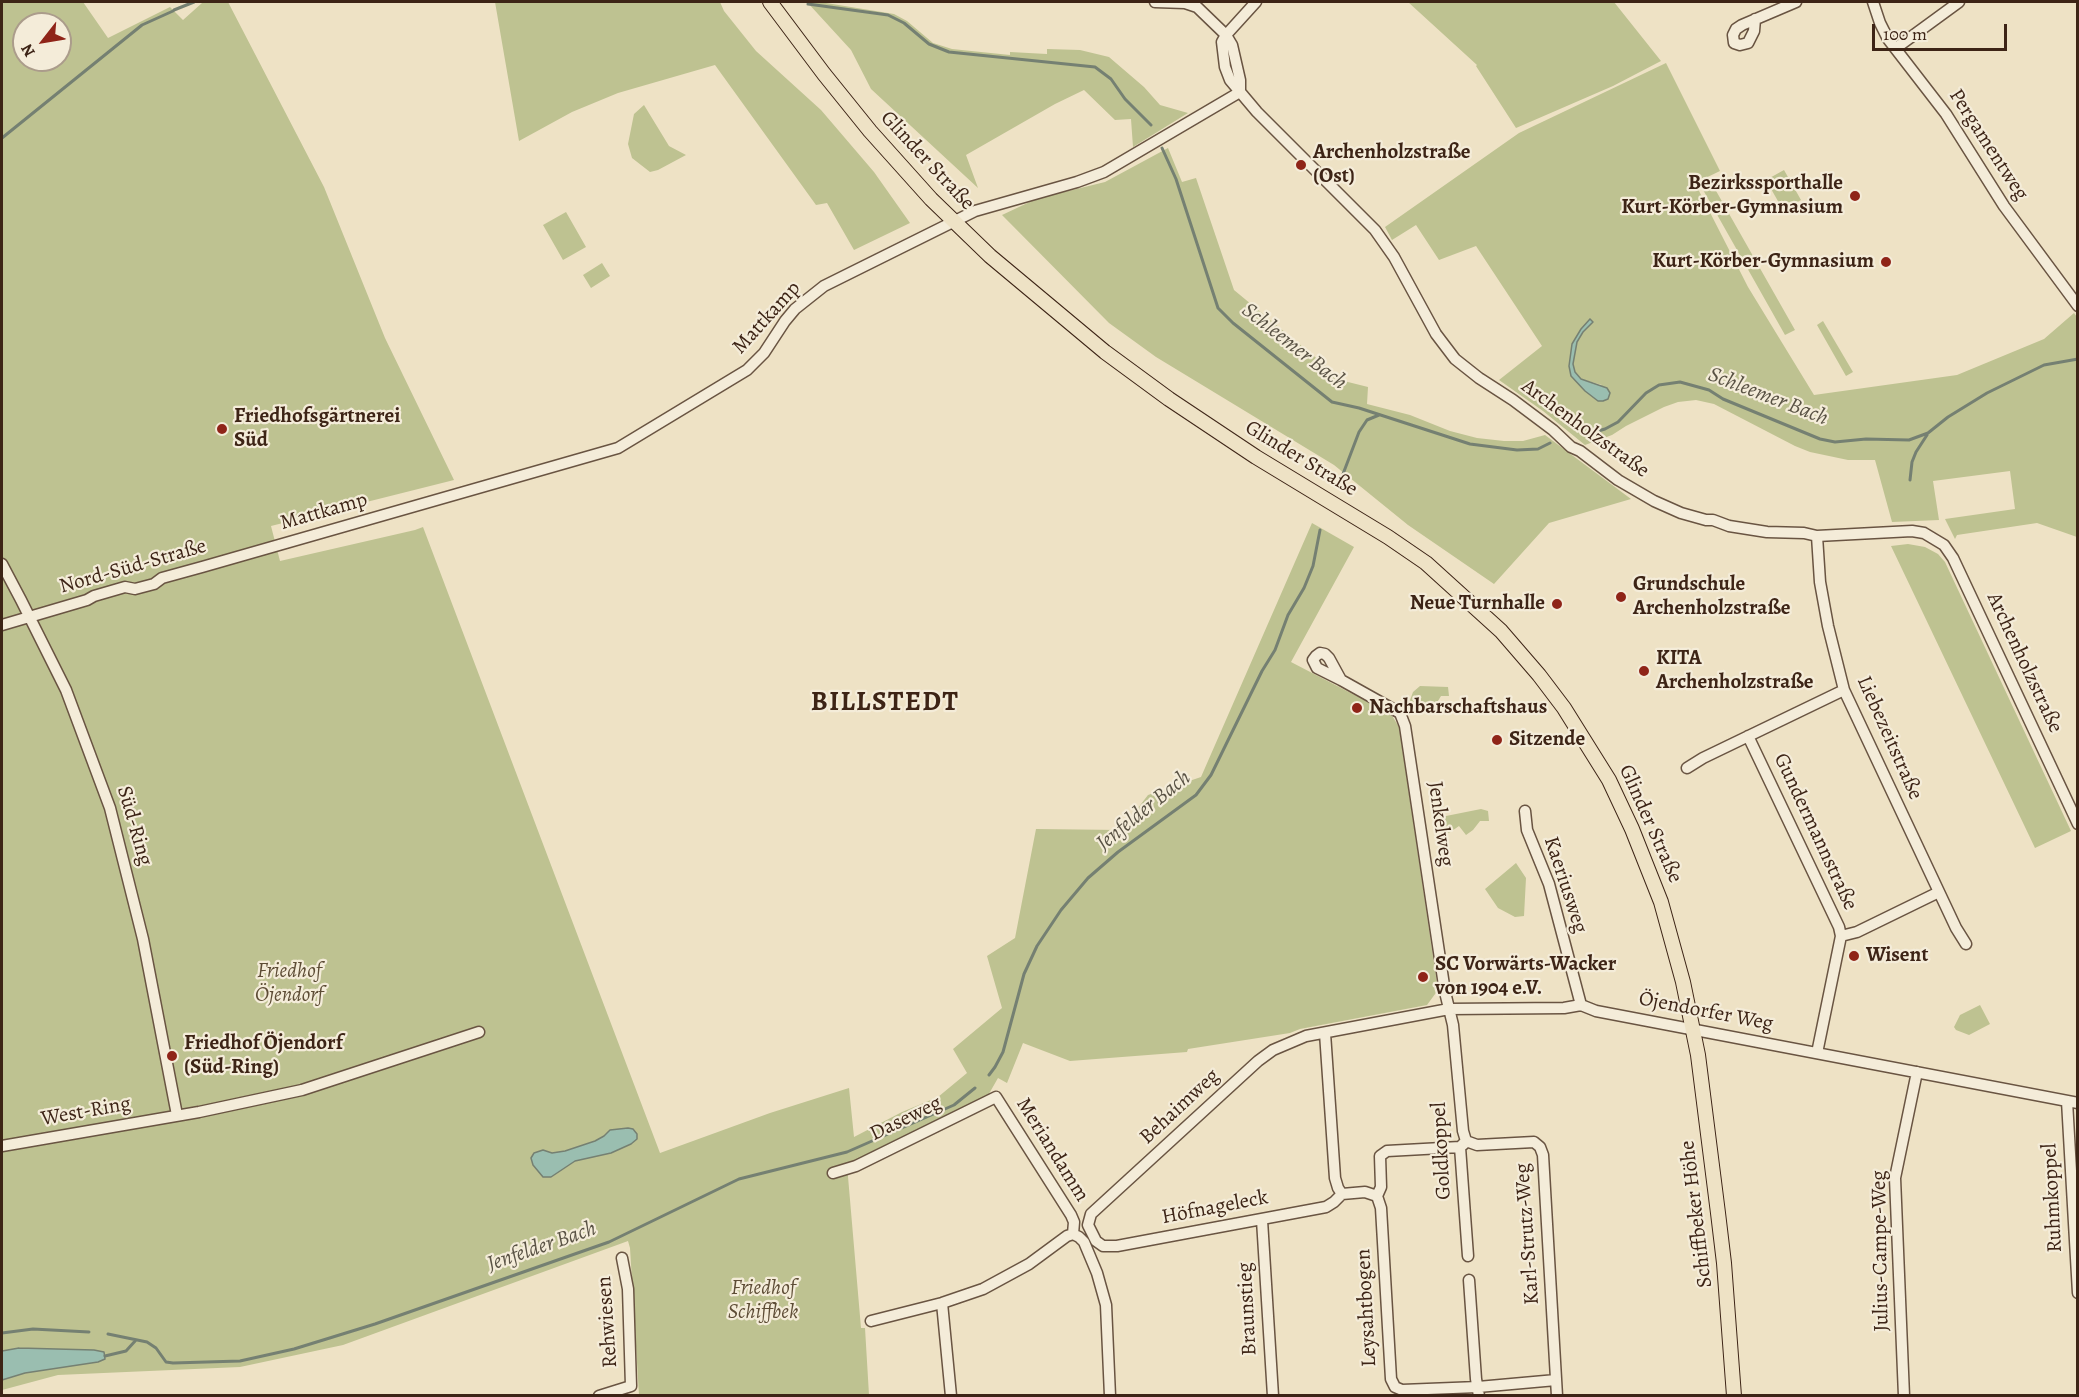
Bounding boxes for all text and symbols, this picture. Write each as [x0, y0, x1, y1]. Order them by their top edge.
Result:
north arrow [12, 12, 72, 72]
scale bar [1875, 12, 2010, 50]
text: 100 m [1883, 22, 1927, 46]
text: N [16, 40, 41, 61]
street label: Pergamentweg [1943, 85, 2033, 205]
street label: Glinder Straße [875, 106, 979, 216]
place label: Archenholzstraße (Ost) [1313, 140, 1471, 190]
marker: Archenholzstraße (Ost) [1294, 158, 1308, 172]
place label: Bezirkssporthalle Kurt-Körber-Gymnasium [1621, 171, 1843, 221]
marker: Bezirkssporthalle Kurt-Körber-Gymnasium [1848, 189, 1862, 203]
place label: Kurt-Körber-Gymnasium [1652, 249, 1874, 275]
marker: Kurt-Körber-Gymnasium [1879, 255, 1893, 269]
street label: Mattkamp [728, 276, 806, 360]
water label: Schleemer Bach [1236, 298, 1352, 396]
water label: Schleemer Bach [1704, 362, 1832, 432]
street label: Archenholzstraße [1516, 374, 1654, 484]
place label: Friedhofsgärtnerei Süd [234, 404, 400, 454]
street label: Glinder Straße [1240, 416, 1362, 502]
marker: Friedhofsgärtnerei Süd [215, 422, 229, 436]
street label: Mattkamp [277, 488, 371, 536]
street label: Nord-Süd-Straße [57, 534, 209, 600]
place label: Grundschule Archenholzstraße [1633, 572, 1791, 622]
street label: Archenholzstraße [1980, 589, 2068, 737]
marker: Grundschule Archenholzstraße [1614, 590, 1628, 604]
place label: Neue Turnhalle [1410, 591, 1545, 617]
marker: Neue Turnhalle [1550, 597, 1564, 611]
place label: KITA Archenholzstraße [1656, 646, 1814, 696]
marker: KITA Archenholzstraße [1637, 664, 1651, 678]
street label: Liebezeitstraße [1850, 672, 1928, 804]
district label: BILLSTEDT [811, 687, 959, 719]
place label: Nachbarschaftshaus [1369, 695, 1547, 721]
marker: Nachbarschaftshaus [1350, 701, 1364, 715]
place label: Sitzende [1509, 727, 1585, 753]
marker: Sitzende [1490, 733, 1504, 747]
street label: Gundermannstraße [1768, 750, 1862, 914]
street label: Glinder Straße [1613, 761, 1687, 887]
water label: Jenfelder Bach [1092, 765, 1196, 857]
street label: Jenkelweg [1422, 780, 1458, 868]
street label: Süd-Ring [111, 783, 157, 869]
street label: Kaeriusweg [1538, 833, 1592, 937]
place label: Wisent [1866, 943, 1928, 969]
marker: Wisent [1847, 949, 1861, 963]
place label: SC Vorwärts-Wacker von 1904 e.V. [1435, 952, 1616, 1002]
park label: Friedhof Öjendorf [255, 959, 323, 1009]
marker: SC Vorwärts-Wacker von 1904 e.V. [1416, 970, 1430, 984]
street label: Öjendorfer Weg [1637, 987, 1775, 1037]
place label: Friedhof Öjendorf (Süd-Ring) [184, 1031, 343, 1081]
marker: Friedhof Öjendorf (Süd-Ring) [165, 1049, 179, 1063]
street label: Behaimweg [1135, 1064, 1225, 1150]
street label: Daseweg [866, 1091, 946, 1147]
street label: West-Ring [39, 1092, 133, 1132]
street label: Meriandamm [1010, 1093, 1094, 1207]
street label: Goldkoppel [1427, 1102, 1457, 1200]
street label: Schiffbeker Höhe [1675, 1139, 1719, 1289]
street label: Ruhmkoppel [2038, 1143, 2068, 1253]
street label: Karl-Strutz-Weg [1510, 1162, 1546, 1306]
street label: Julius-Campe-Weg [1867, 1170, 1895, 1332]
street label: Höfnageleck [1160, 1185, 1270, 1231]
water label: Jenfelder Bach [484, 1216, 600, 1278]
street label: Leysahtbogen [1351, 1248, 1383, 1368]
street label: Braunstieg [1233, 1261, 1263, 1357]
street label: Rehwiesen [592, 1275, 624, 1369]
park label: Friedhof Schiffbek [728, 1276, 798, 1326]

